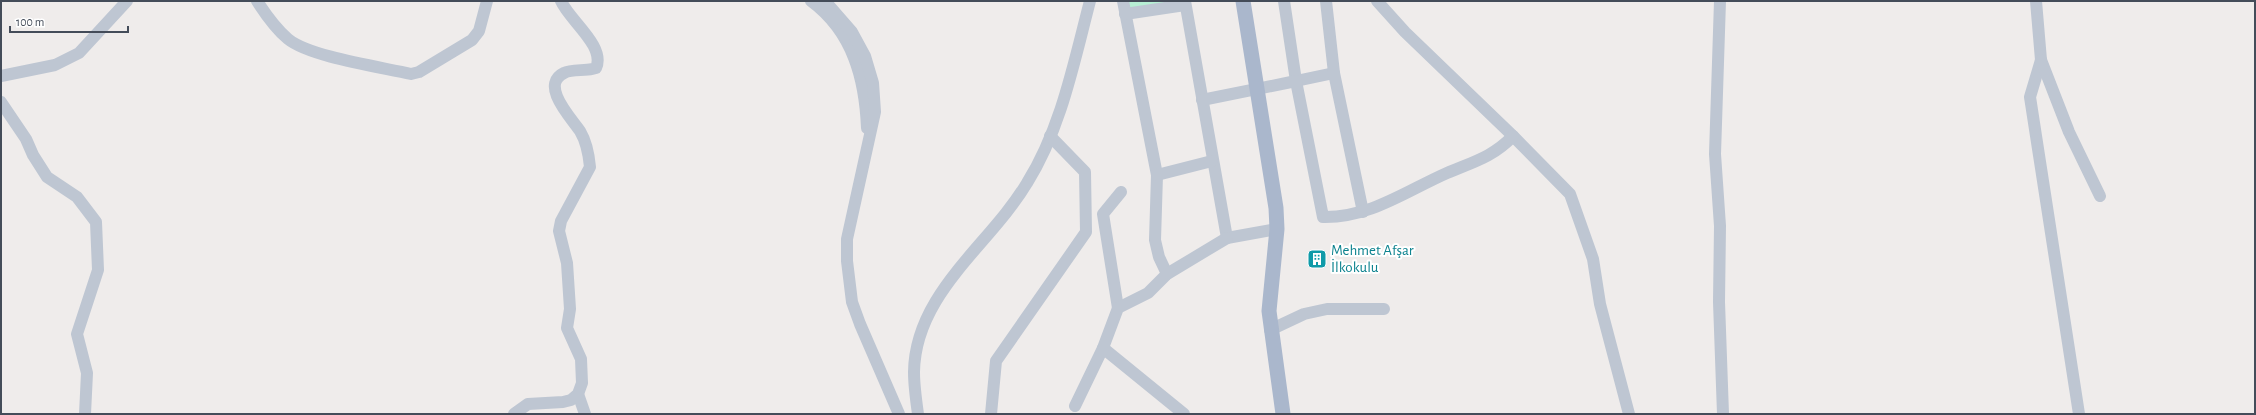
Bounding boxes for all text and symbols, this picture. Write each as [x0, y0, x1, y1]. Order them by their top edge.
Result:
scale bar [10, 8, 128, 34]
text: 100 m [16, 16, 44, 28]
place label: Mehmet Afşar İlkokulu [1331, 243, 1414, 275]
building icon: Mehmet Afşar İlkokulu [1306, 248, 1328, 270]

